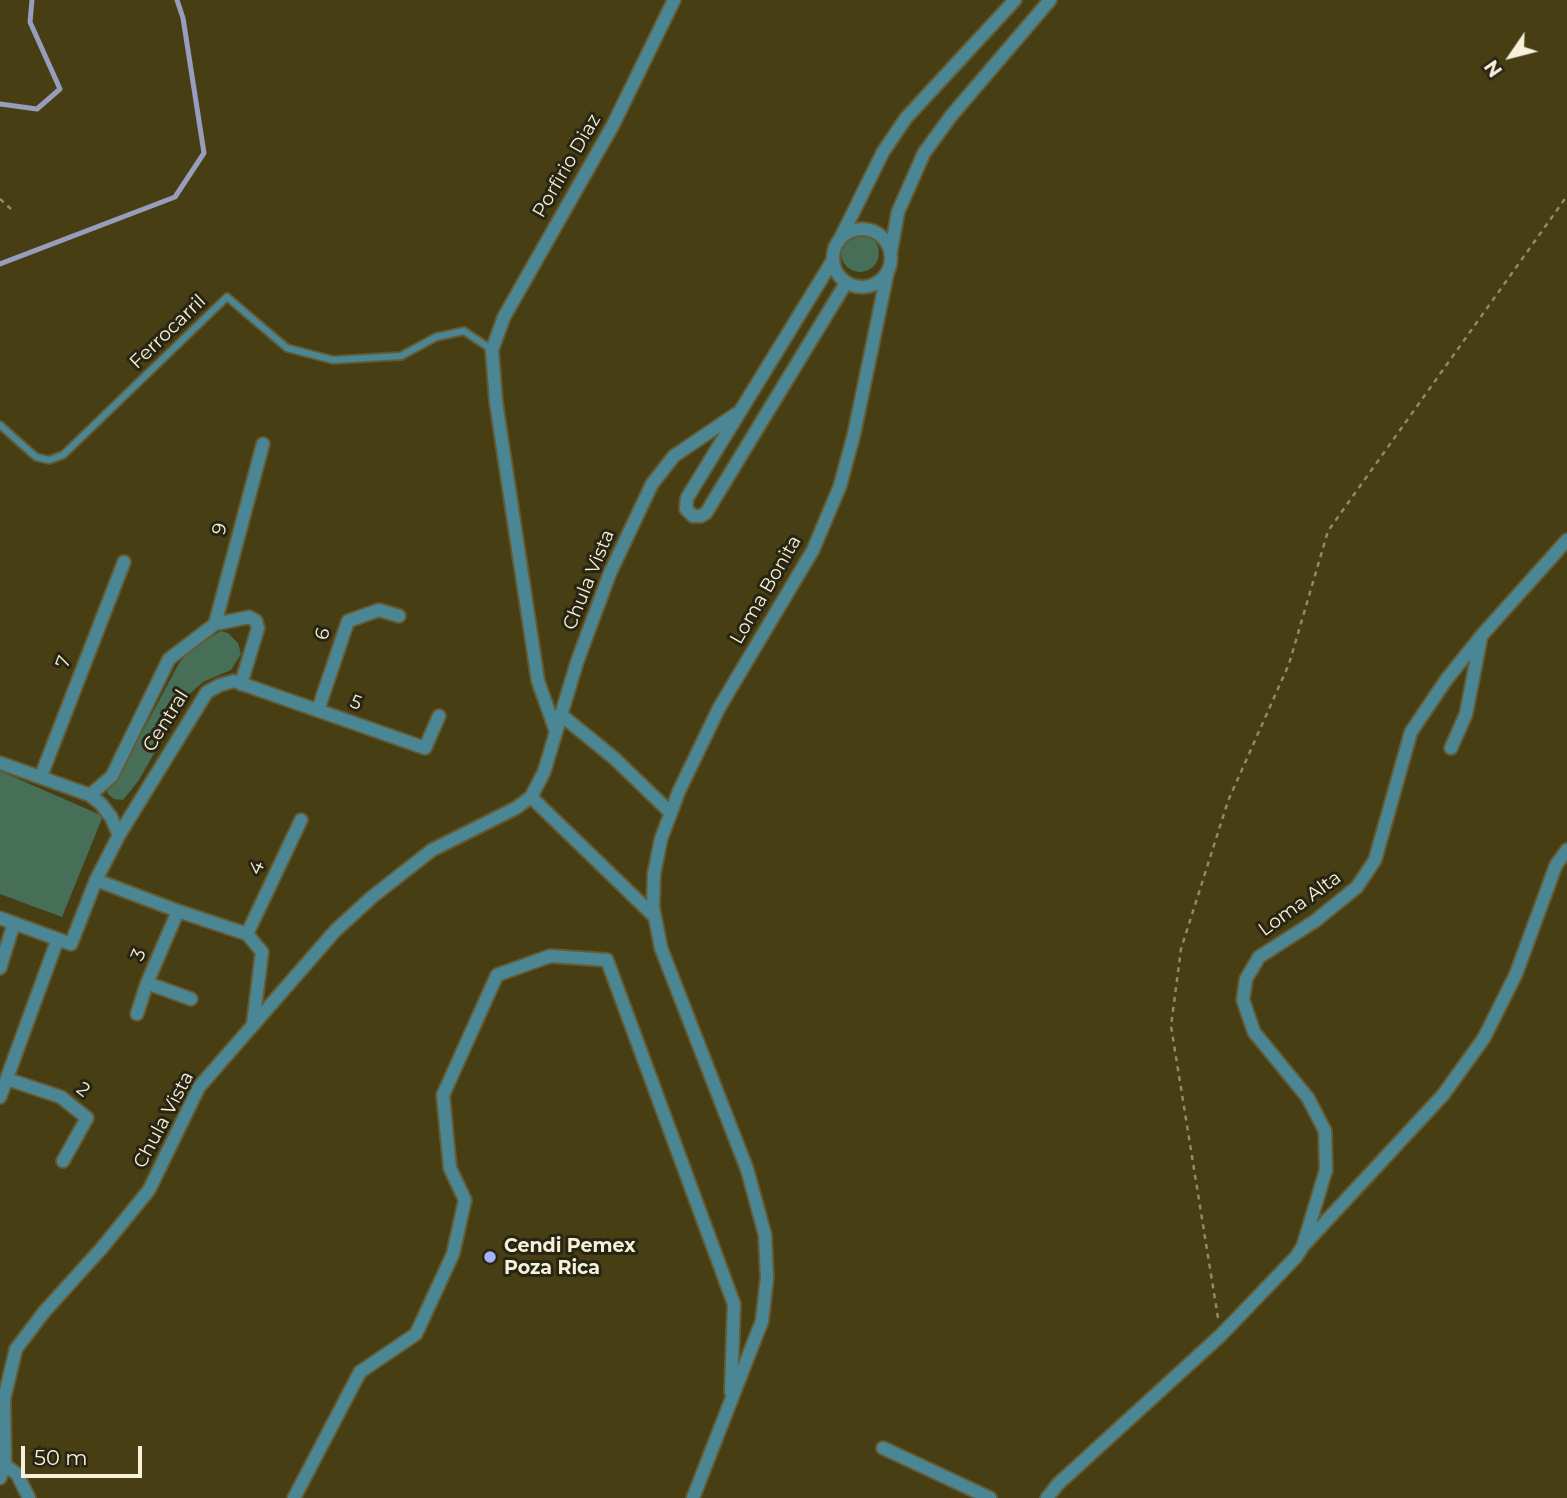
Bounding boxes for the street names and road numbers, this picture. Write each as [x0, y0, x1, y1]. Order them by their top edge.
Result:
street label: Porfirio Diaz [528, 110, 606, 222]
street label: Ferrocarril [125, 290, 211, 374]
street label: 9 [207, 520, 233, 538]
street label: Chula Vista [559, 526, 619, 634]
street label: Loma Bonita [726, 532, 806, 648]
street label: 6 [310, 625, 336, 643]
street label: 7 [51, 653, 77, 671]
street label: Central [138, 686, 194, 756]
street label: 5 [347, 690, 365, 716]
street label: 4 [244, 857, 270, 879]
street label: Loma Alta [1254, 866, 1346, 942]
street label: 3 [126, 946, 152, 964]
street label: Chula Vista [129, 1068, 199, 1172]
street label: 2 [72, 1078, 94, 1102]

